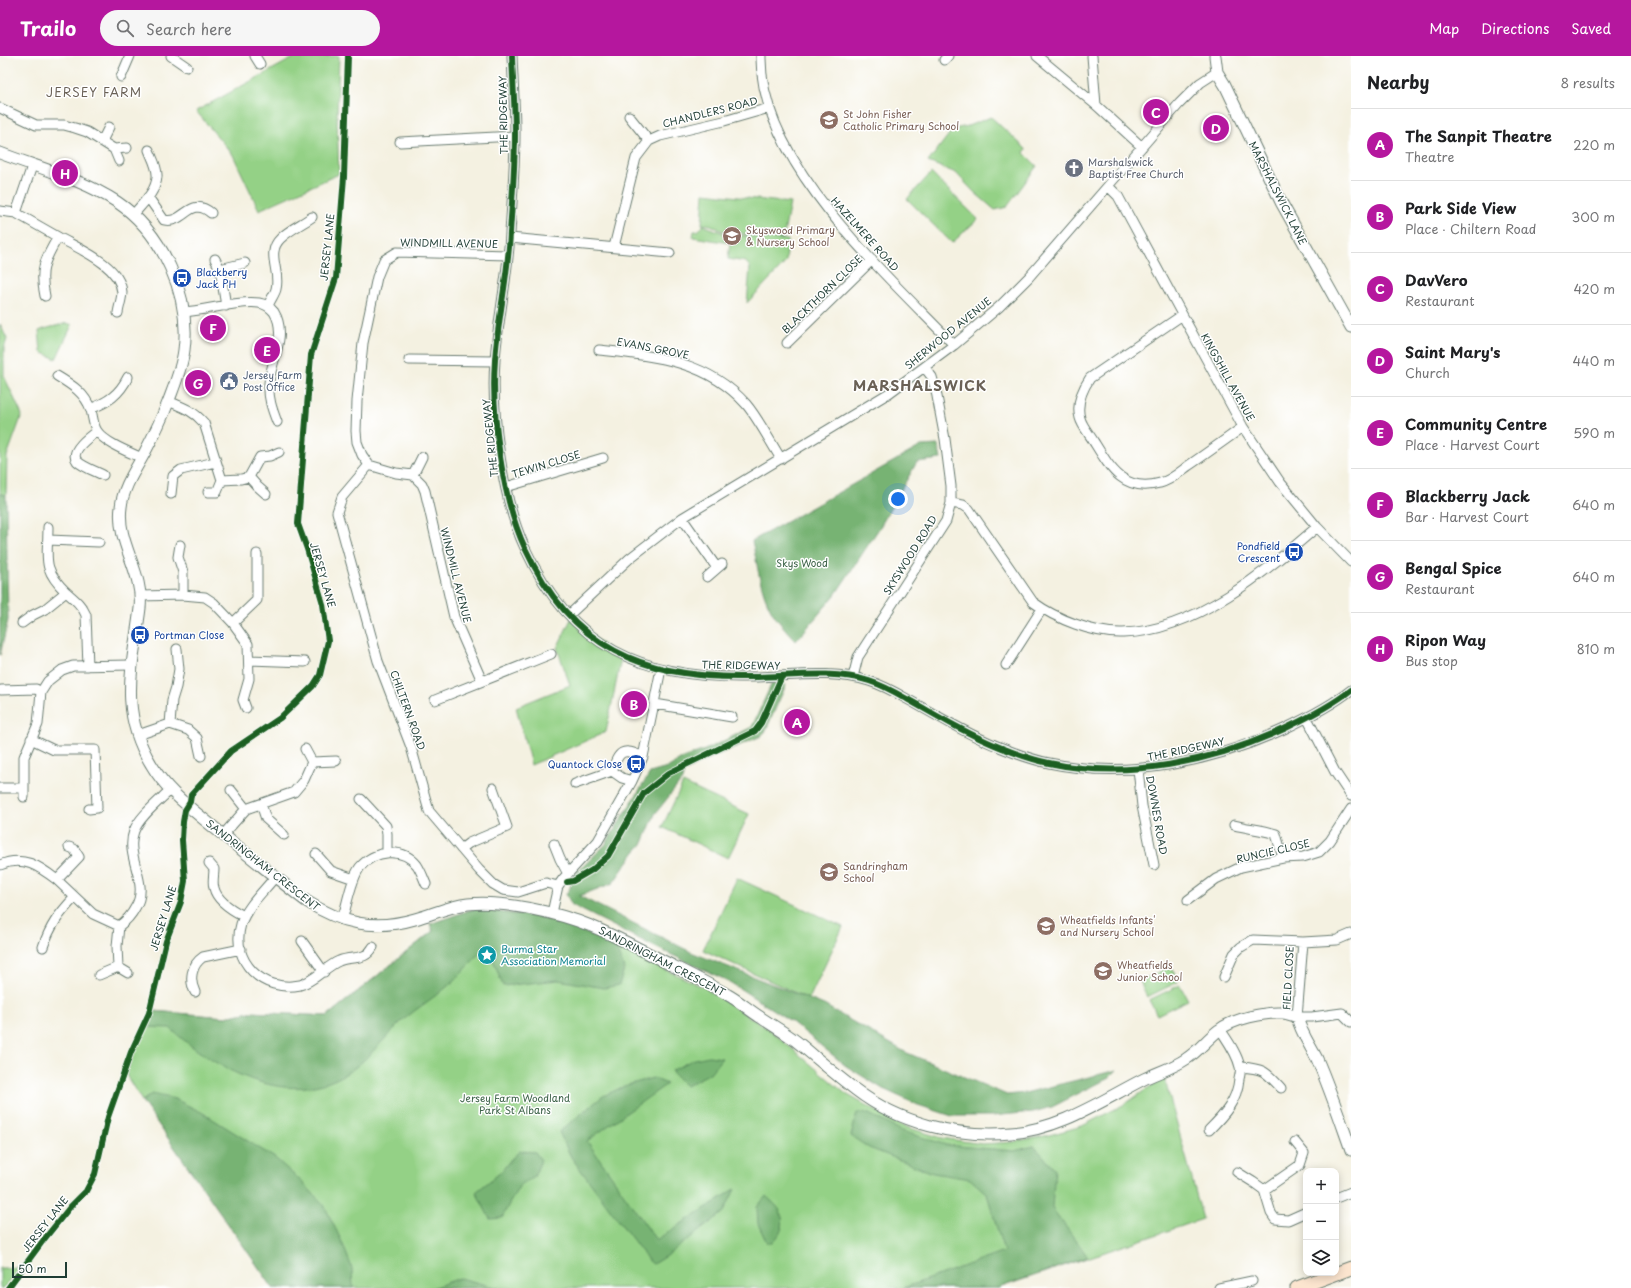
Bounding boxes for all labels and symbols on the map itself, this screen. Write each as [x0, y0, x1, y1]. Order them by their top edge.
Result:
street label: THE RIDGEWAY [494, 75, 511, 155]
district label: JERSEY FARM [46, 83, 142, 101]
street label: CHANDLERS ROAD [661, 92, 759, 131]
pin: C [1143, 97, 1169, 127]
place label: St John Fisher Catholic Primary School [843, 106, 959, 133]
school or university icon: St John Fisher Catholic Primary School [818, 109, 840, 131]
pin: D [1203, 113, 1229, 143]
street label: MARSHALSWICK LANE [1246, 138, 1311, 247]
place label: Marshalswick Baptist Free Church [1088, 154, 1184, 181]
church icon: Marshalswick Baptist Free Church [1063, 157, 1085, 179]
pin: H [52, 158, 78, 188]
street label: HAZELMERE ROAD [828, 193, 903, 274]
street label: JERSEY LANE [316, 213, 337, 281]
place label: Skyswood Primary & Nursery School [746, 222, 835, 249]
school or university icon: Skyswood Primary & Nursery School [721, 225, 743, 247]
street label: WINDMILL AVENUE [400, 234, 498, 251]
street label: BLACKTHORN CLOSE [778, 251, 865, 336]
place label: Blackberry Jack PH [196, 264, 248, 291]
bus stop icon: Blackberry Jack PH [171, 267, 193, 289]
street label: SHERWOOD AVENUE [901, 293, 994, 372]
pin: F [200, 313, 226, 343]
street label: KINGSHILL AVENUE [1198, 330, 1259, 424]
street label: EVANS GROVE [616, 333, 690, 362]
pin: E [254, 335, 280, 365]
place label: Jersey Farm Post Office [243, 367, 302, 394]
pin: G [185, 368, 211, 398]
public building icon: Jersey Farm Post Office [218, 370, 240, 392]
district label: MARSHALSWICK [853, 375, 987, 396]
street label: THE RIDGEWAY [478, 398, 501, 478]
street label: TEWIN CLOSE [510, 446, 582, 481]
your location [888, 489, 908, 509]
street label: SKYSWOOD ROAD [879, 512, 940, 597]
street label: WINDMILL AVENUE [437, 525, 476, 624]
place label: Pondfield Crescent [1237, 538, 1280, 565]
street label: JERSEY LANE [307, 540, 340, 609]
bus stop icon: Pondfield Crescent [1283, 541, 1305, 563]
park label: Skys Wood [776, 555, 828, 571]
bus stop icon: Portman Close [129, 624, 151, 646]
place label: Portman Close [154, 627, 224, 642]
street label: THE RIDGEWAY [702, 656, 781, 673]
street label: CHILTERN ROAD [387, 668, 430, 752]
pin: B [621, 689, 647, 719]
pin: A [784, 707, 810, 737]
street label: THE RIDGEWAY [1146, 733, 1227, 764]
bus stop icon: Quantock Close [625, 753, 647, 775]
place label: Quantock Close [548, 756, 622, 771]
street label: DOWNES ROAD [1143, 774, 1172, 856]
street label: SANDRINGHAM CRESCENT [203, 815, 324, 914]
street label: RUNCIE CLOSE [1235, 835, 1311, 866]
place label: Sandringham School [843, 858, 908, 885]
school or university icon: Sandringham School [818, 861, 840, 883]
street label: JERSEY LANE [145, 883, 180, 952]
place label: Wheatfields Infants' and Nursery School [1060, 912, 1156, 939]
school or university icon: Wheatfields Infants' and Nursery School [1035, 915, 1057, 937]
street label: SANDRINGHAM CRESCENT [596, 922, 729, 999]
place label: Burma Star Association Memorial [501, 941, 606, 968]
place icon: Burma Star Association Memorial [476, 944, 498, 966]
street label: FIELD CLOSE [1278, 946, 1297, 1010]
place label: Wheatfields Junior School [1117, 957, 1182, 984]
school or university icon: Wheatfields Junior School [1092, 960, 1114, 982]
park label: Jersey Farm Woodland Park St Albans [460, 1090, 570, 1117]
street label: JERSEY LANE [18, 1192, 71, 1255]
scale bar [12, 1260, 67, 1279]

